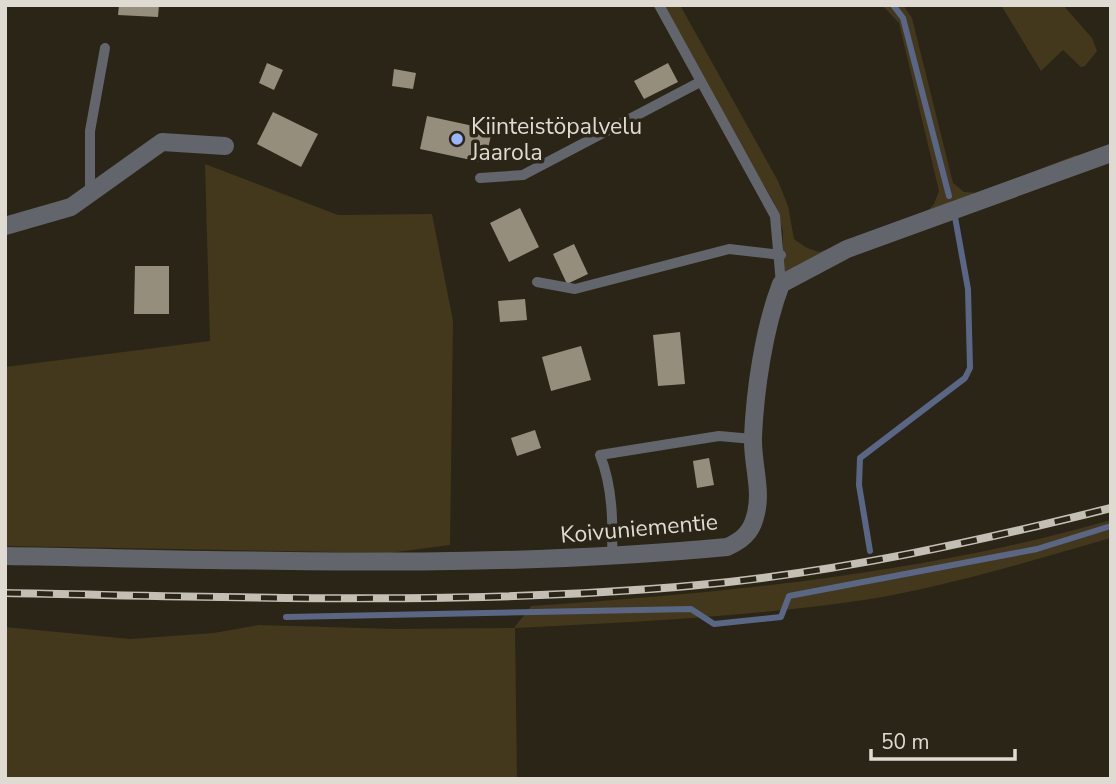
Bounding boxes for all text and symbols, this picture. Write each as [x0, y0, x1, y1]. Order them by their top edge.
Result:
place label: Kiinteistöpalvelu Jaarola [470, 111, 642, 168]
marker: Kiinteistöpalvelu Jaarola [449, 131, 465, 147]
street label: Koivuniementie [559, 506, 719, 551]
scale bar [871, 718, 1014, 762]
text: 50 m [881, 728, 930, 756]

